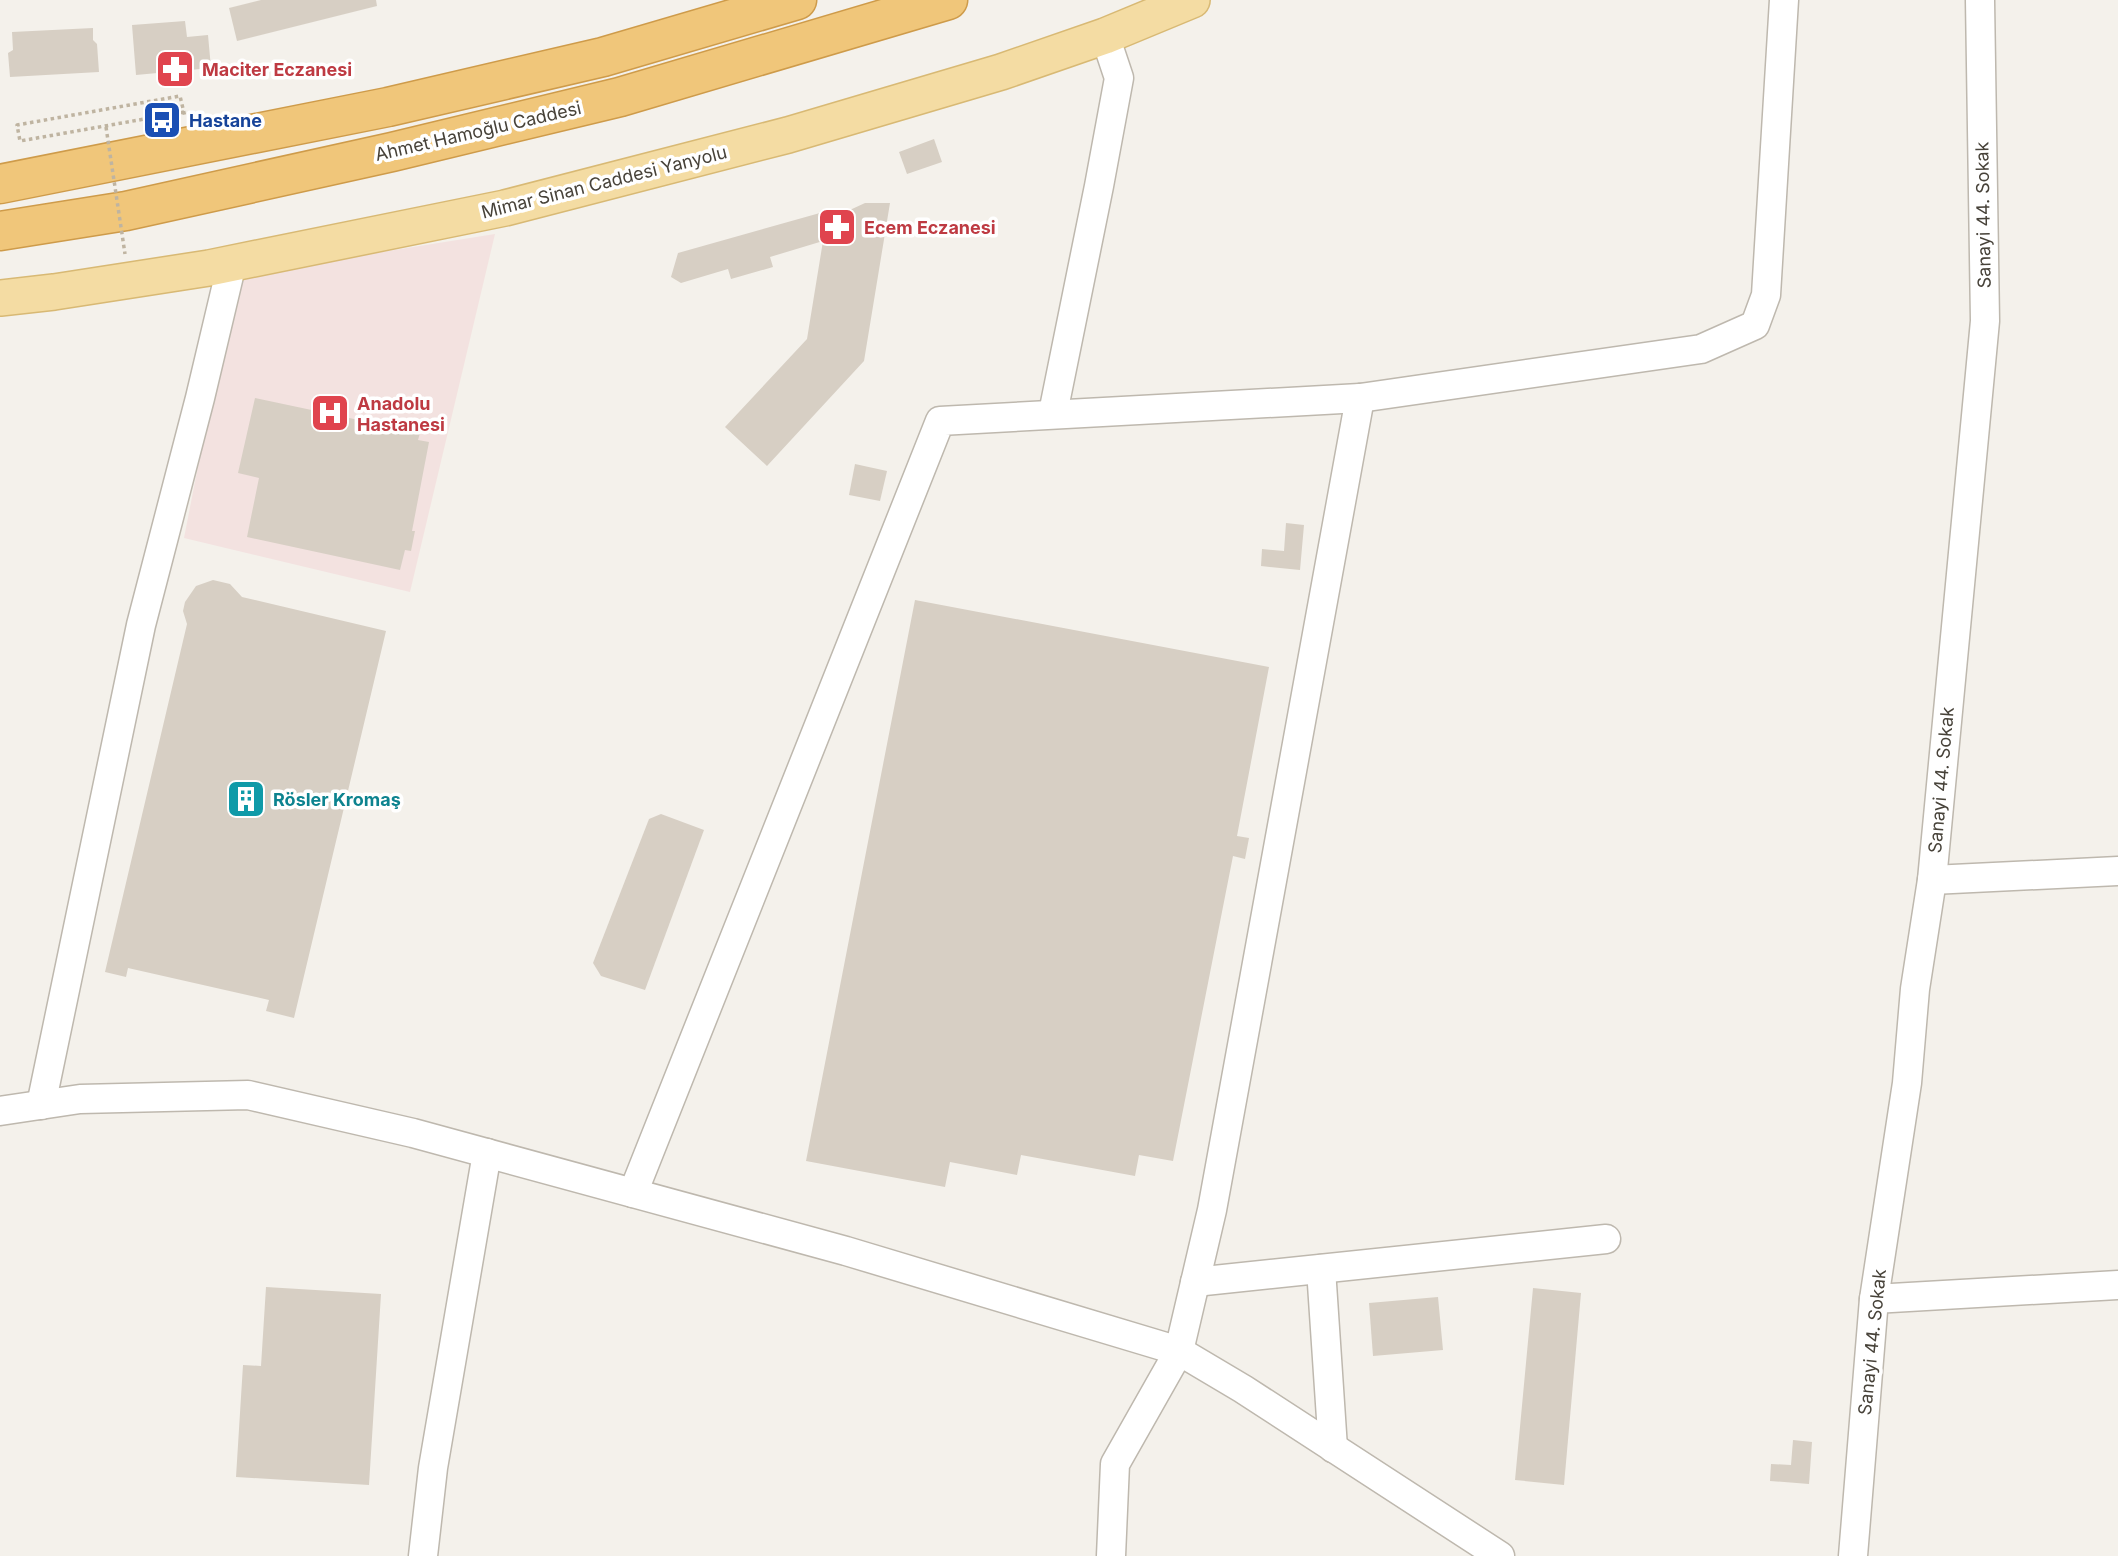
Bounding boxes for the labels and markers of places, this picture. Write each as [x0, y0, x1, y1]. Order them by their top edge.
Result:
pharmacy icon: Maciter Eczanesi [154, 48, 196, 90]
place label: Maciter Eczanesi [202, 59, 352, 80]
bus stop icon: Hastane [141, 99, 183, 141]
place label: Hastane [189, 110, 262, 131]
pharmacy icon: Ecem Eczanesi [816, 206, 858, 248]
place label: Ecem Eczanesi [864, 217, 996, 238]
hospital icon: Anadolu Hastanesi [309, 392, 351, 434]
place label: Anadolu Hastanesi [357, 393, 445, 435]
building icon: Rösler Kromaş [225, 778, 267, 820]
place label: Rösler Kromaş [273, 789, 401, 810]

